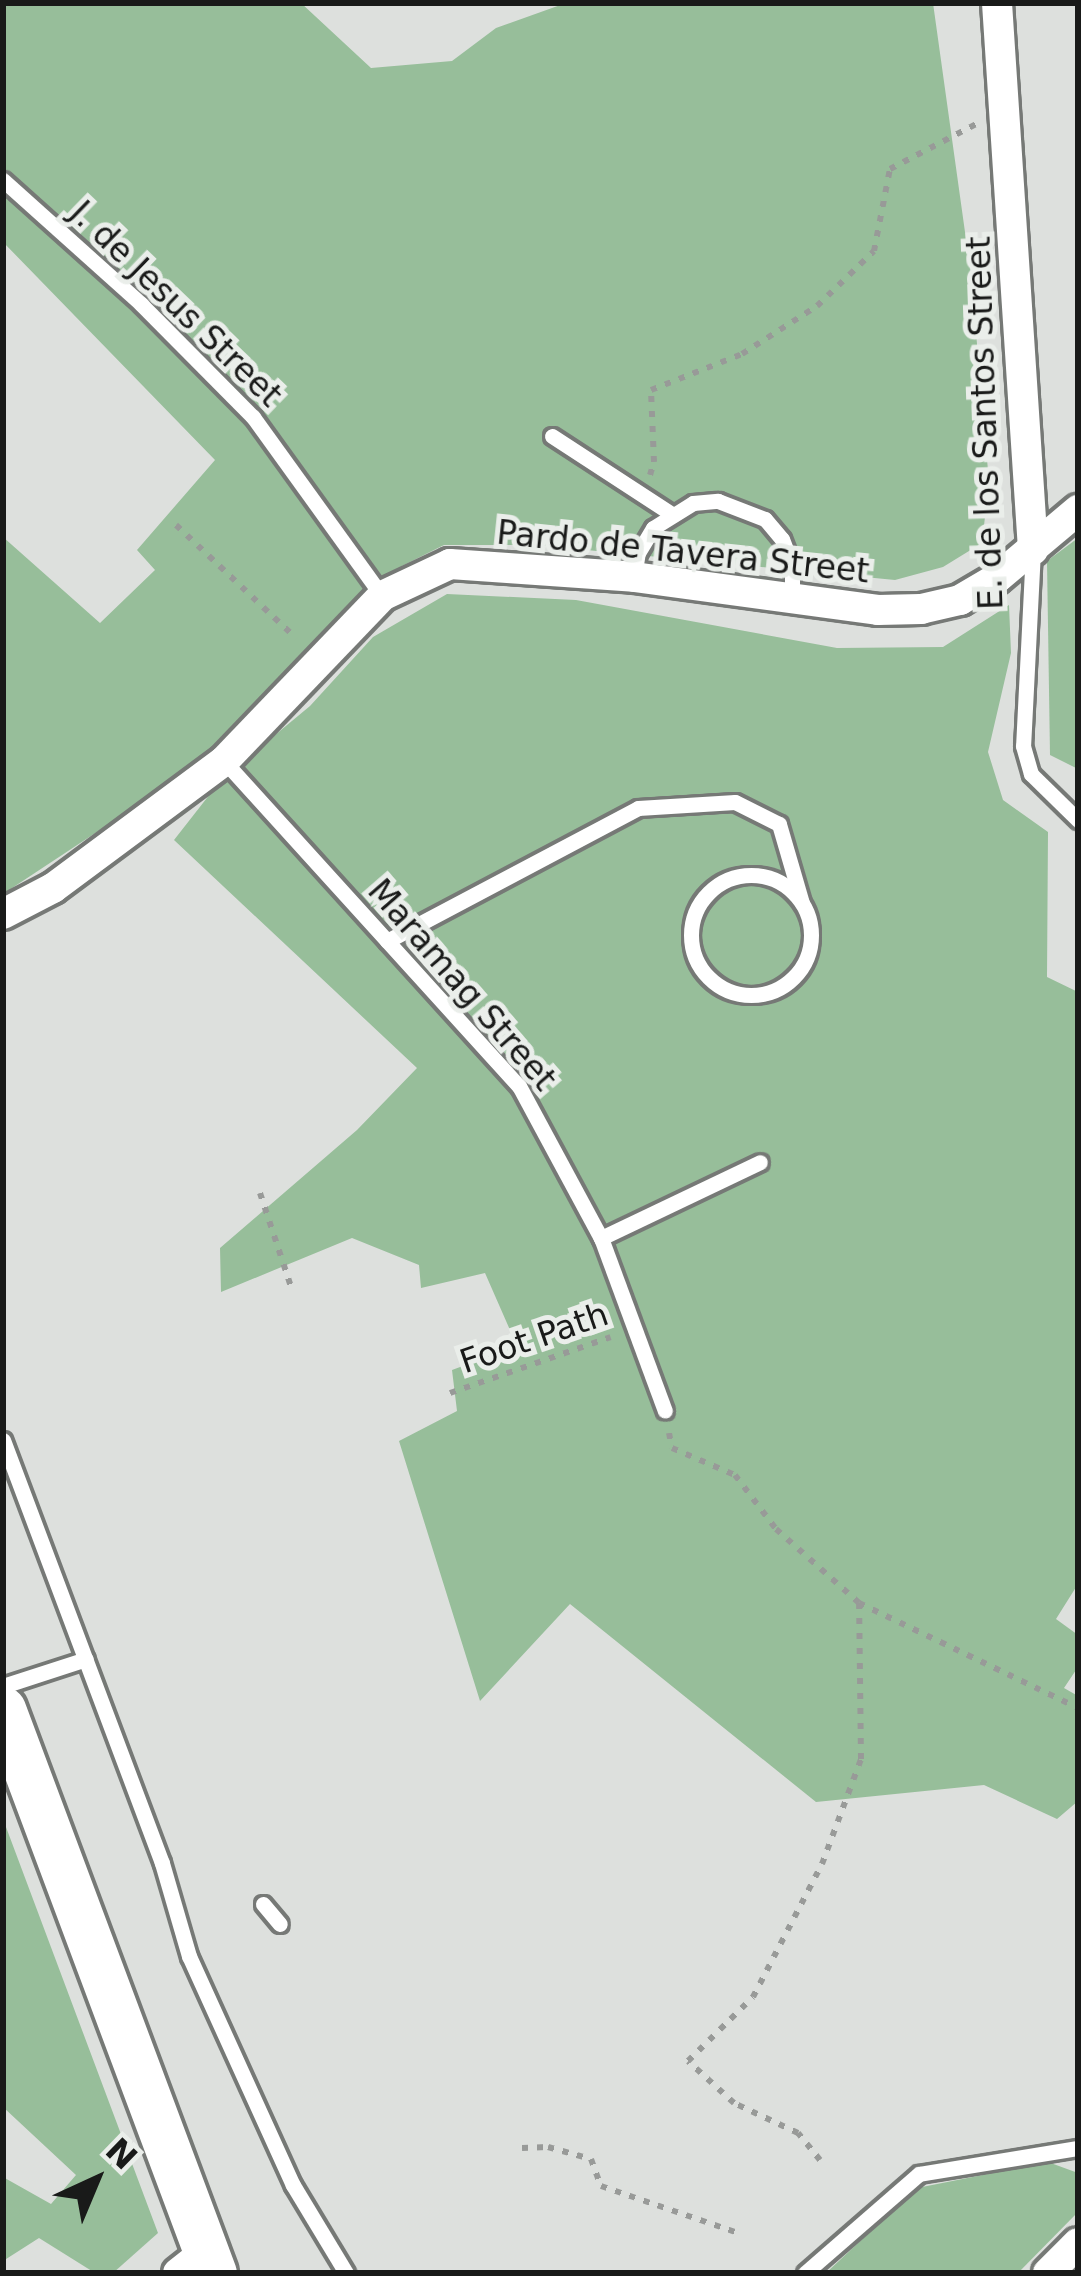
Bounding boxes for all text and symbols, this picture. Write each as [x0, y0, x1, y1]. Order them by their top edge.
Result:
street label: J. de Jesus Street [62, 193, 290, 415]
street label: E. de los Santos Street [959, 236, 1011, 610]
street label: Pardo de Tavera Street [495, 513, 871, 591]
street label: Maramag Street [360, 871, 564, 1099]
street label: Foot Path [455, 1294, 613, 1382]
north arrow [36, 2120, 156, 2240]
text: N [98, 2130, 145, 2177]

